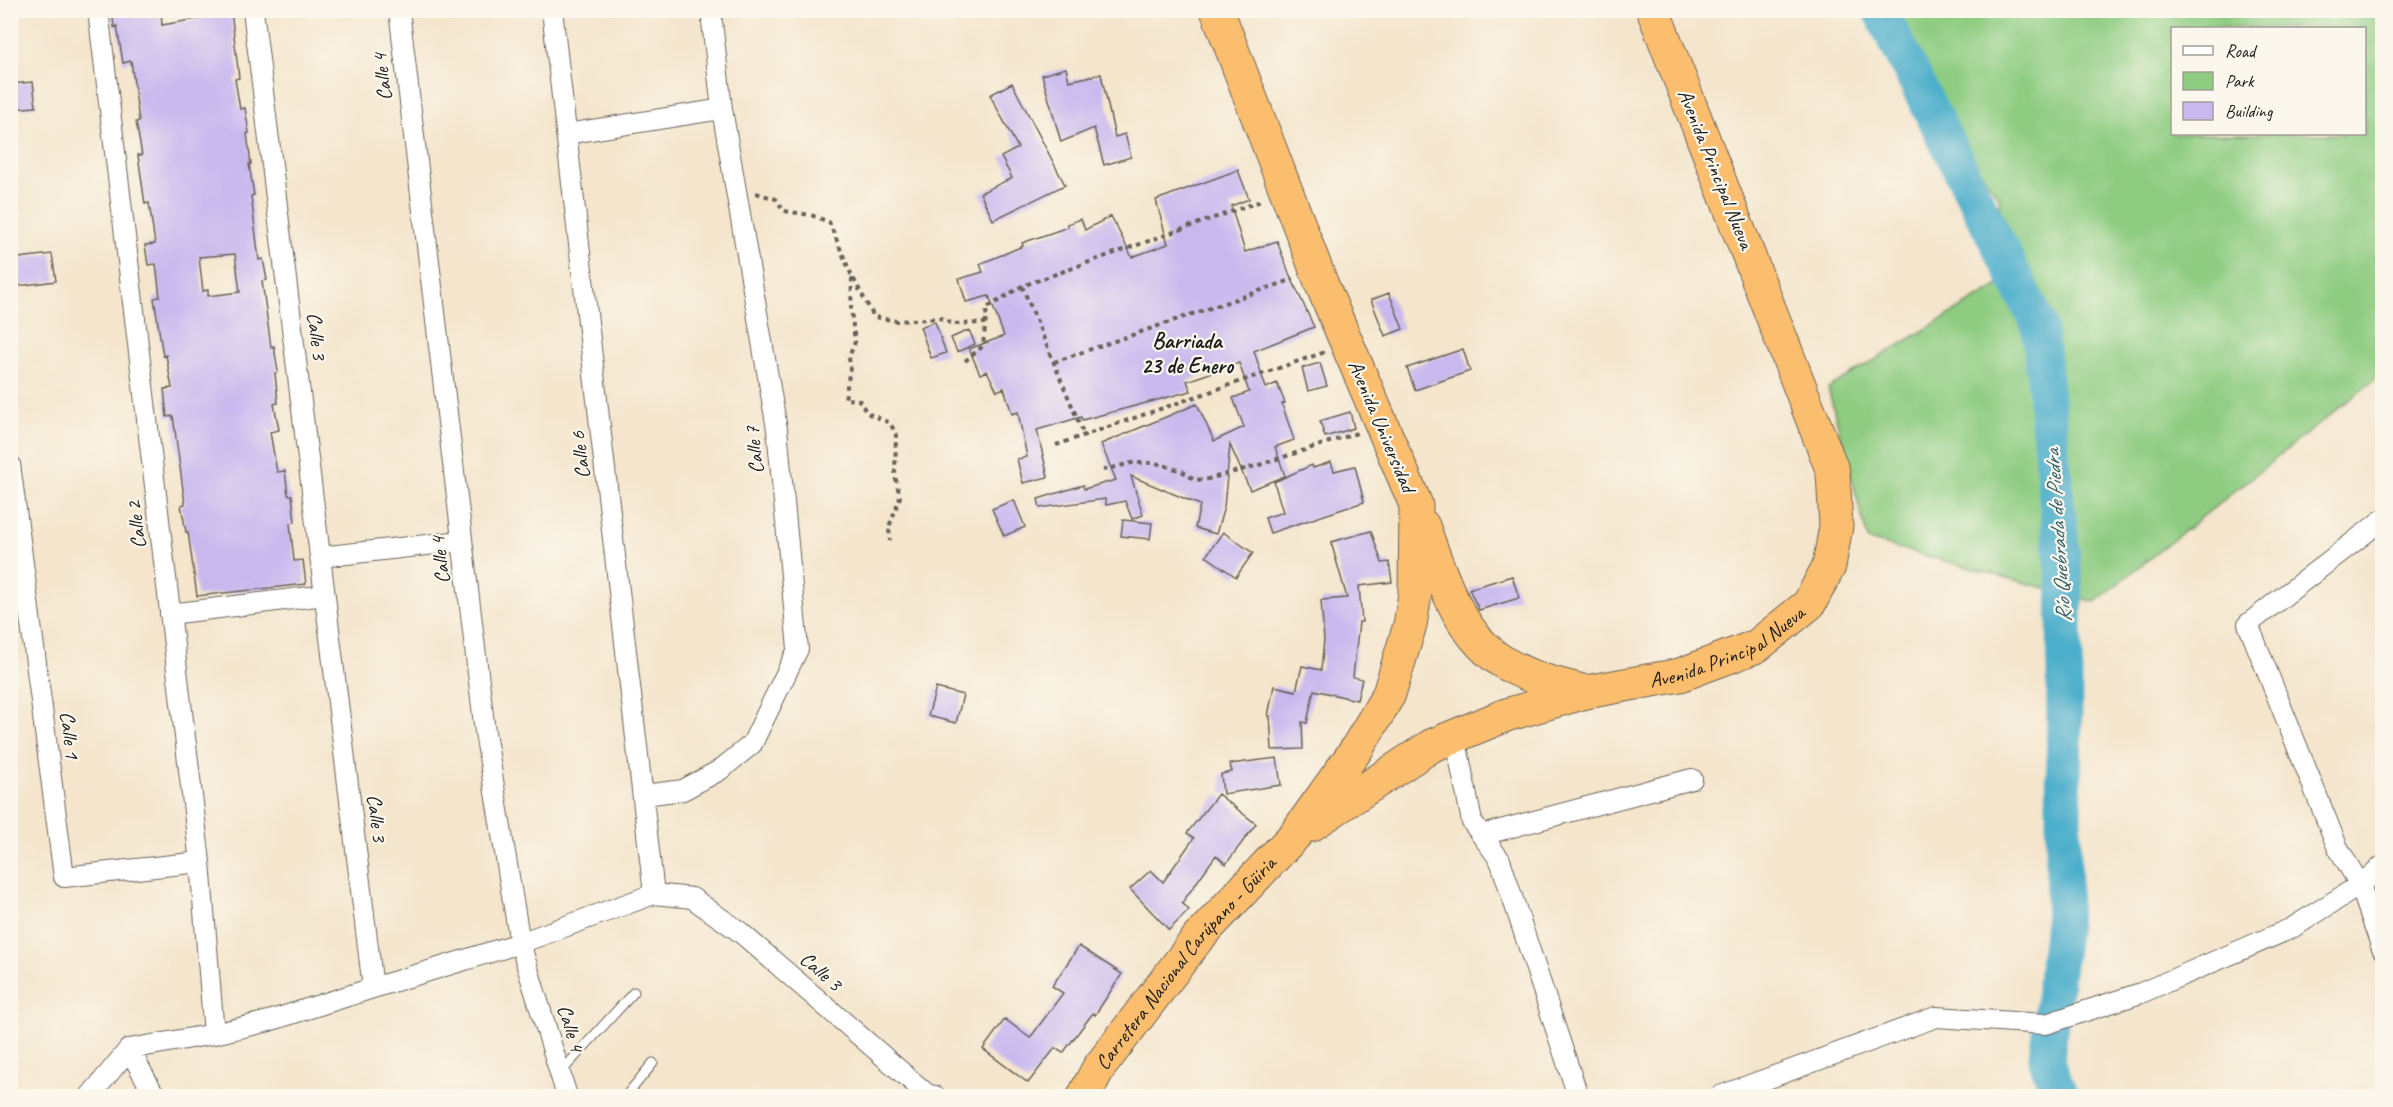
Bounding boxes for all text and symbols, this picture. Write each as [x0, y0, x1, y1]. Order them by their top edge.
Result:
legend [2171, 27, 2366, 135]
text: Road [2225, 40, 2258, 62]
street label: Calle 4 [366, 49, 398, 102]
text: Park [2225, 70, 2255, 92]
street label: Avenida Principal Nueva [1672, 85, 1761, 255]
text: Building [2225, 100, 2274, 122]
street label: Calle 3 [301, 311, 333, 363]
district label: Barriada 23 de Enero [1141, 327, 1235, 380]
street label: Avenida Universidad [1342, 356, 1423, 499]
street label: Calle 7 [738, 423, 769, 475]
street label: Calle 6 [564, 429, 596, 480]
water label: Río Quebrada de Piedra [2038, 445, 2078, 624]
street label: Calle 2 [120, 498, 152, 550]
street label: Calle 4 [424, 532, 456, 585]
street label: Avenida Principal Nueva [1647, 598, 1812, 693]
street label: Calle 1 [54, 710, 86, 762]
street label: Calle 3 [361, 793, 393, 845]
street label: Carretera Nacional Carúpano - Güiria [1089, 849, 1283, 1075]
street label: Calle 3 [795, 946, 849, 997]
street label: Calle 4 [552, 1001, 591, 1057]

